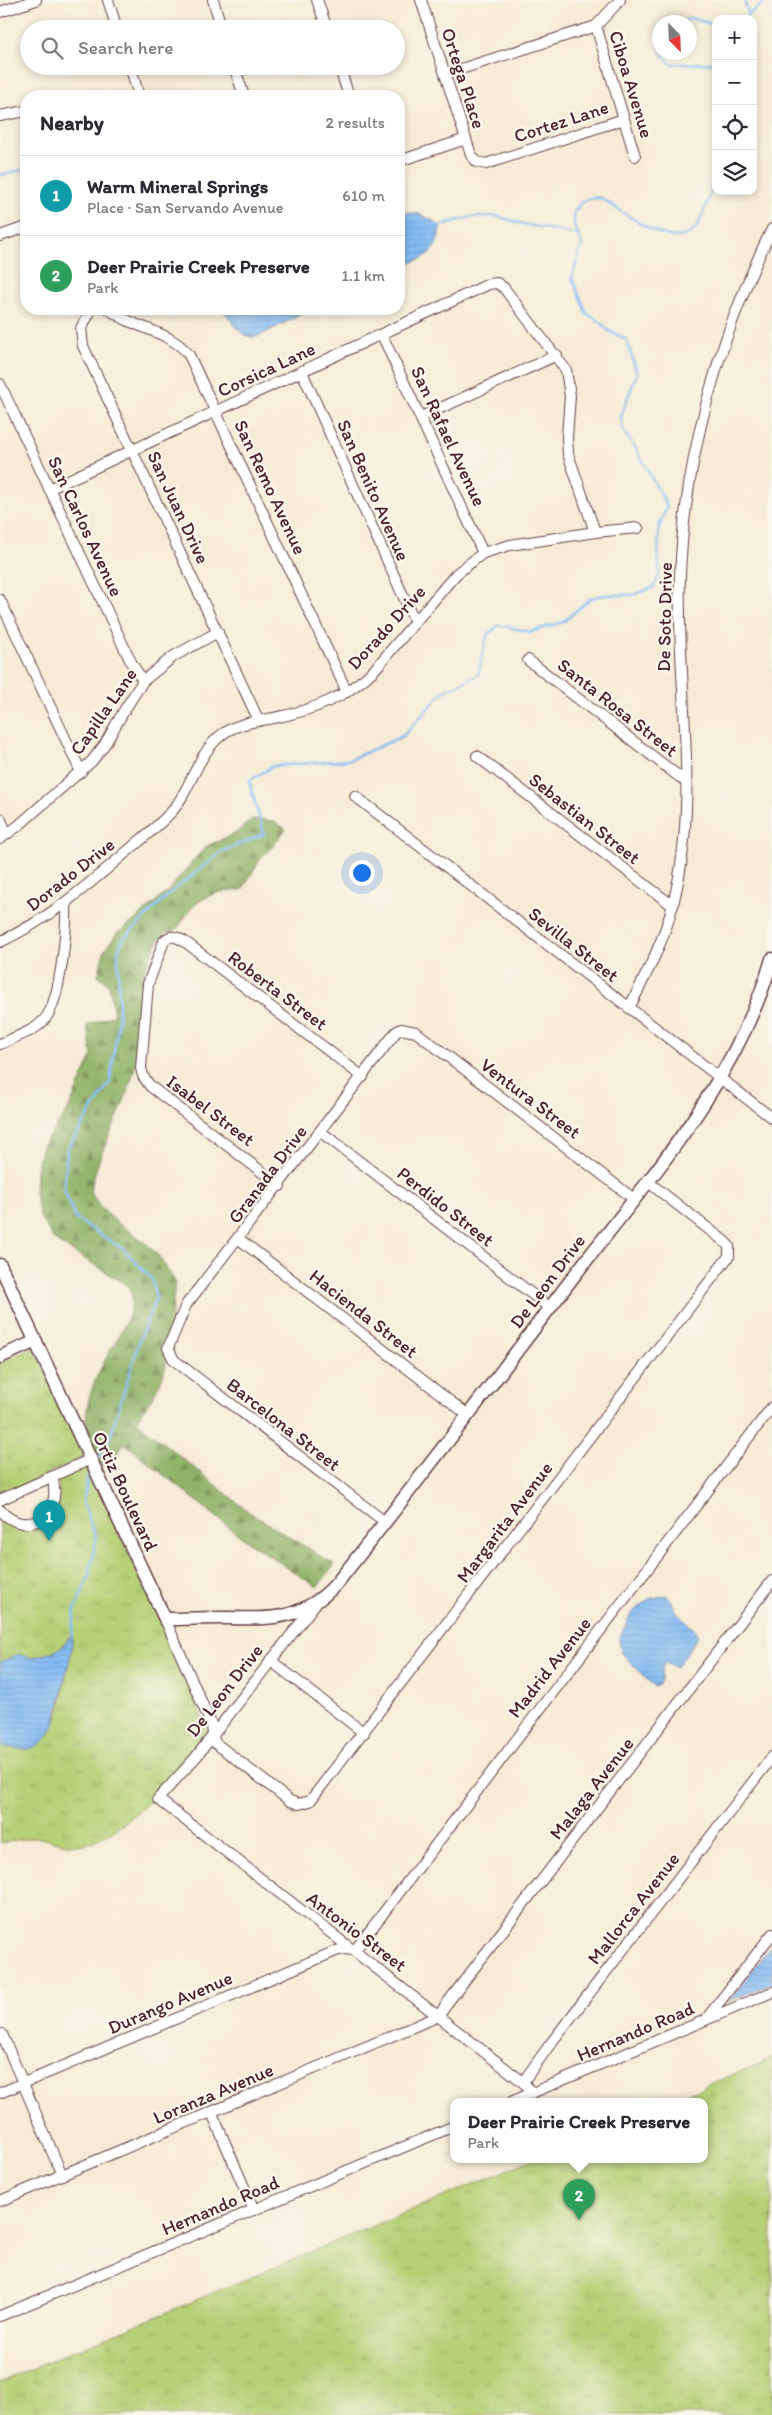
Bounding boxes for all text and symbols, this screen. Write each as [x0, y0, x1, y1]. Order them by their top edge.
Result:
north arrow [652, 15, 697, 60]
map controls [712, 15, 757, 195]
button: + [712, 15, 757, 60]
search box [20, 20, 405, 75]
street label: Ortega Place [436, 25, 491, 131]
street label: Ciboa Avenue [604, 28, 659, 141]
icon: search [38, 34, 66, 62]
text: Search here [78, 36, 173, 59]
button: − [712, 60, 757, 105]
street label: Cortez Lane [511, 95, 611, 148]
button: locate [712, 105, 757, 150]
text: Nearby [40, 110, 104, 135]
text: 2 results [325, 113, 385, 132]
button: layers [712, 150, 757, 195]
text: Warm Mineral Springs [87, 175, 268, 198]
text: 1 [52, 186, 60, 205]
text: 610 m [342, 186, 385, 205]
text: Place · San Servando Avenue [87, 198, 283, 217]
text: Deer Prairie Creek Preserve [87, 255, 310, 278]
text: 2 [52, 266, 60, 285]
text: 1.1 km [341, 266, 385, 285]
text: Park [87, 278, 118, 297]
street label: Corsica Lane [214, 337, 319, 402]
street label: San Rafael Avenue [406, 363, 491, 510]
street label: San Remo Avenue [229, 416, 312, 558]
street label: San Benito Avenue [332, 416, 415, 564]
street label: San Juan Drive [142, 447, 215, 567]
street label: San Carlos Avenue [43, 452, 128, 600]
street label: De Soto Drive [652, 562, 677, 672]
street label: Dorado Drive [342, 580, 430, 674]
street label: Santa Rosa Street [553, 653, 683, 762]
street label: Capilla Lane [65, 663, 142, 759]
street label: Sebastian Street [524, 768, 645, 869]
street label: Dorado Drive [21, 833, 119, 916]
your location [349, 860, 375, 886]
street label: Sevilla Street [524, 902, 624, 987]
street label: Roberta Street [223, 946, 332, 1035]
street label: Ventura Street [476, 1053, 585, 1144]
street label: Isabel Street [162, 1070, 259, 1151]
street label: Granada Drive [223, 1121, 312, 1228]
street label: Perdido Street [393, 1161, 499, 1251]
street label: De Leon Drive [505, 1230, 590, 1333]
street label: Hacienda Street [305, 1264, 422, 1363]
street label: Barcelona Street [222, 1373, 345, 1476]
street label: Ortiz Boulevard [88, 1428, 164, 1555]
street label: Margarita Avenue [451, 1457, 557, 1587]
pin: 1 [33, 1500, 65, 1541]
street label: Madrid Avenue [503, 1612, 596, 1722]
street label: De Leon Drive [181, 1639, 268, 1741]
street label: Malaga Avenue [544, 1733, 639, 1844]
street label: Mallorca Avenue [582, 1848, 684, 1969]
street label: Antonio Street [302, 1886, 411, 1977]
street label: Durango Avenue [104, 1966, 236, 2039]
street label: Hernando Road [573, 1996, 697, 2066]
street label: Loranza Avenue [149, 2058, 277, 2129]
popup [450, 2098, 708, 2163]
text: Deer Prairie Creek Preserve [468, 2110, 690, 2133]
text: Park [468, 2133, 499, 2152]
street label: Hernando Road [158, 2170, 282, 2240]
pin: 2 [563, 2179, 595, 2220]

